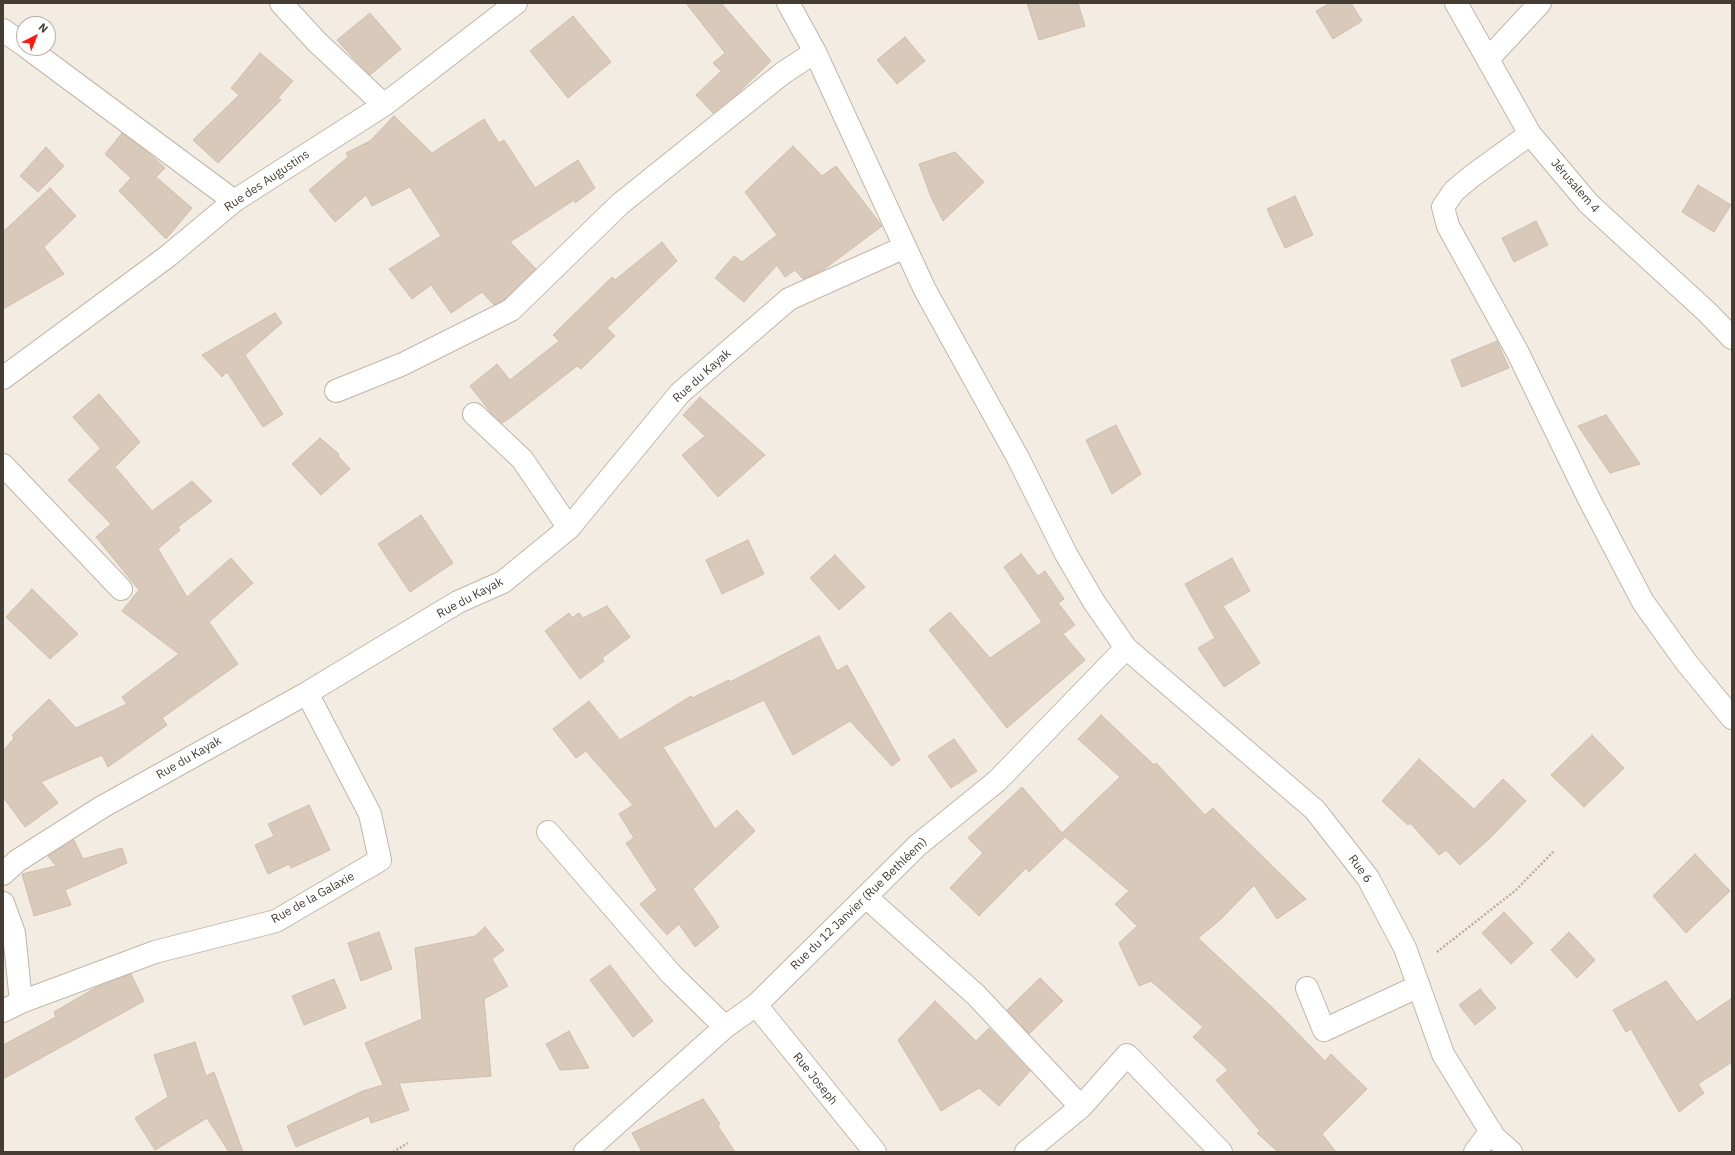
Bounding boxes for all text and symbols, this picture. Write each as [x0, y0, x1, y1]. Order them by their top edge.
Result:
north arrow [16, 16, 56, 56]
text: N [36, 20, 51, 36]
street label: Rue des Augustins [222, 147, 312, 215]
street label: Jérusalem 4 [1548, 156, 1602, 216]
street label: Rue du Kayak [670, 346, 734, 406]
street label: Rue du Kayak [434, 575, 506, 621]
street label: Rue du Kayak [154, 734, 224, 782]
street label: Rue du 12 Janvier (Rue Bethléem) [788, 835, 930, 973]
street label: Rue 6 [1345, 852, 1375, 886]
street label: Rue de la Galaxie [269, 869, 357, 927]
street label: Rue Joseph [790, 1050, 840, 1108]

